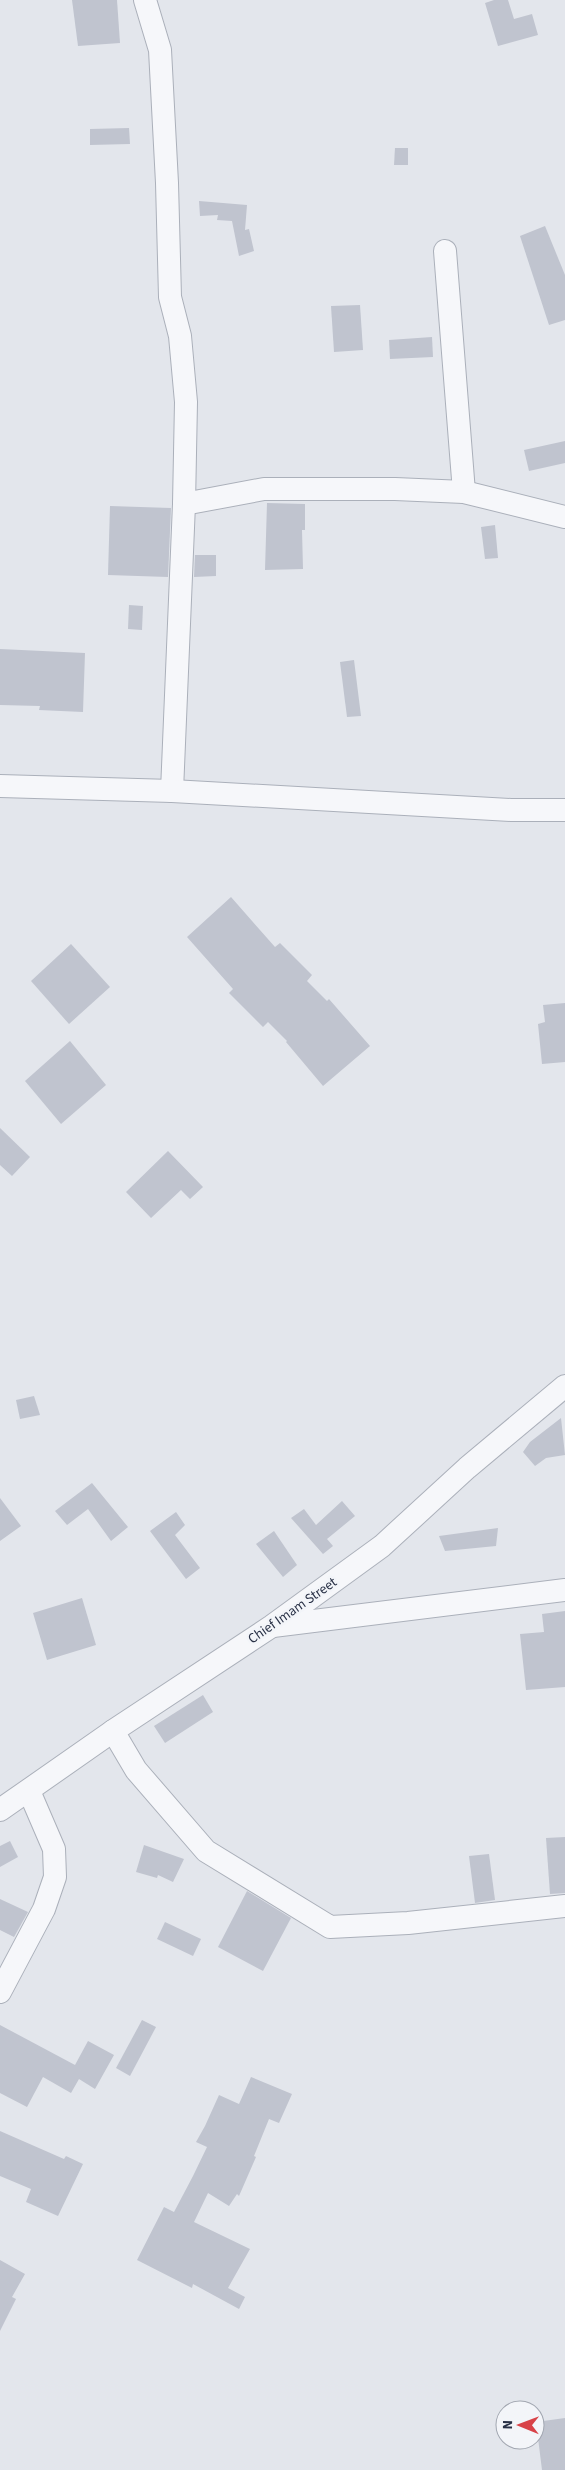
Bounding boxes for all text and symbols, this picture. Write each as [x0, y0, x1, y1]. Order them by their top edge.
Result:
street label: Chief Imam Street [244, 1572, 341, 1649]
north arrow [495, 2400, 545, 2450]
text: N [498, 2420, 518, 2430]

